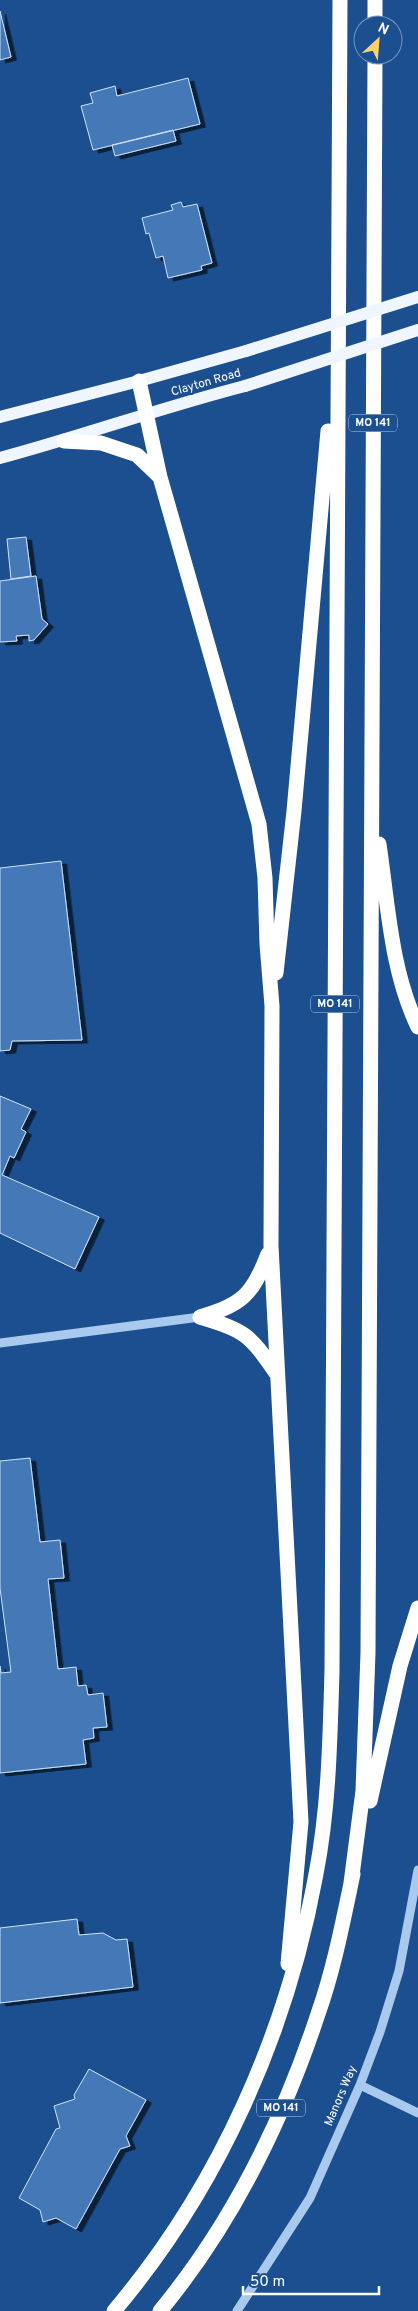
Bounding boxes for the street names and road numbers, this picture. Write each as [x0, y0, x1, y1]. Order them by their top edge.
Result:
street label: Clayton Road [169, 365, 243, 401]
road number: MO 141 [349, 414, 397, 432]
road number: MO 141 [311, 996, 359, 1012]
street label: Manors Way [321, 2063, 361, 2129]
road number: MO 141 [257, 2100, 305, 2116]

